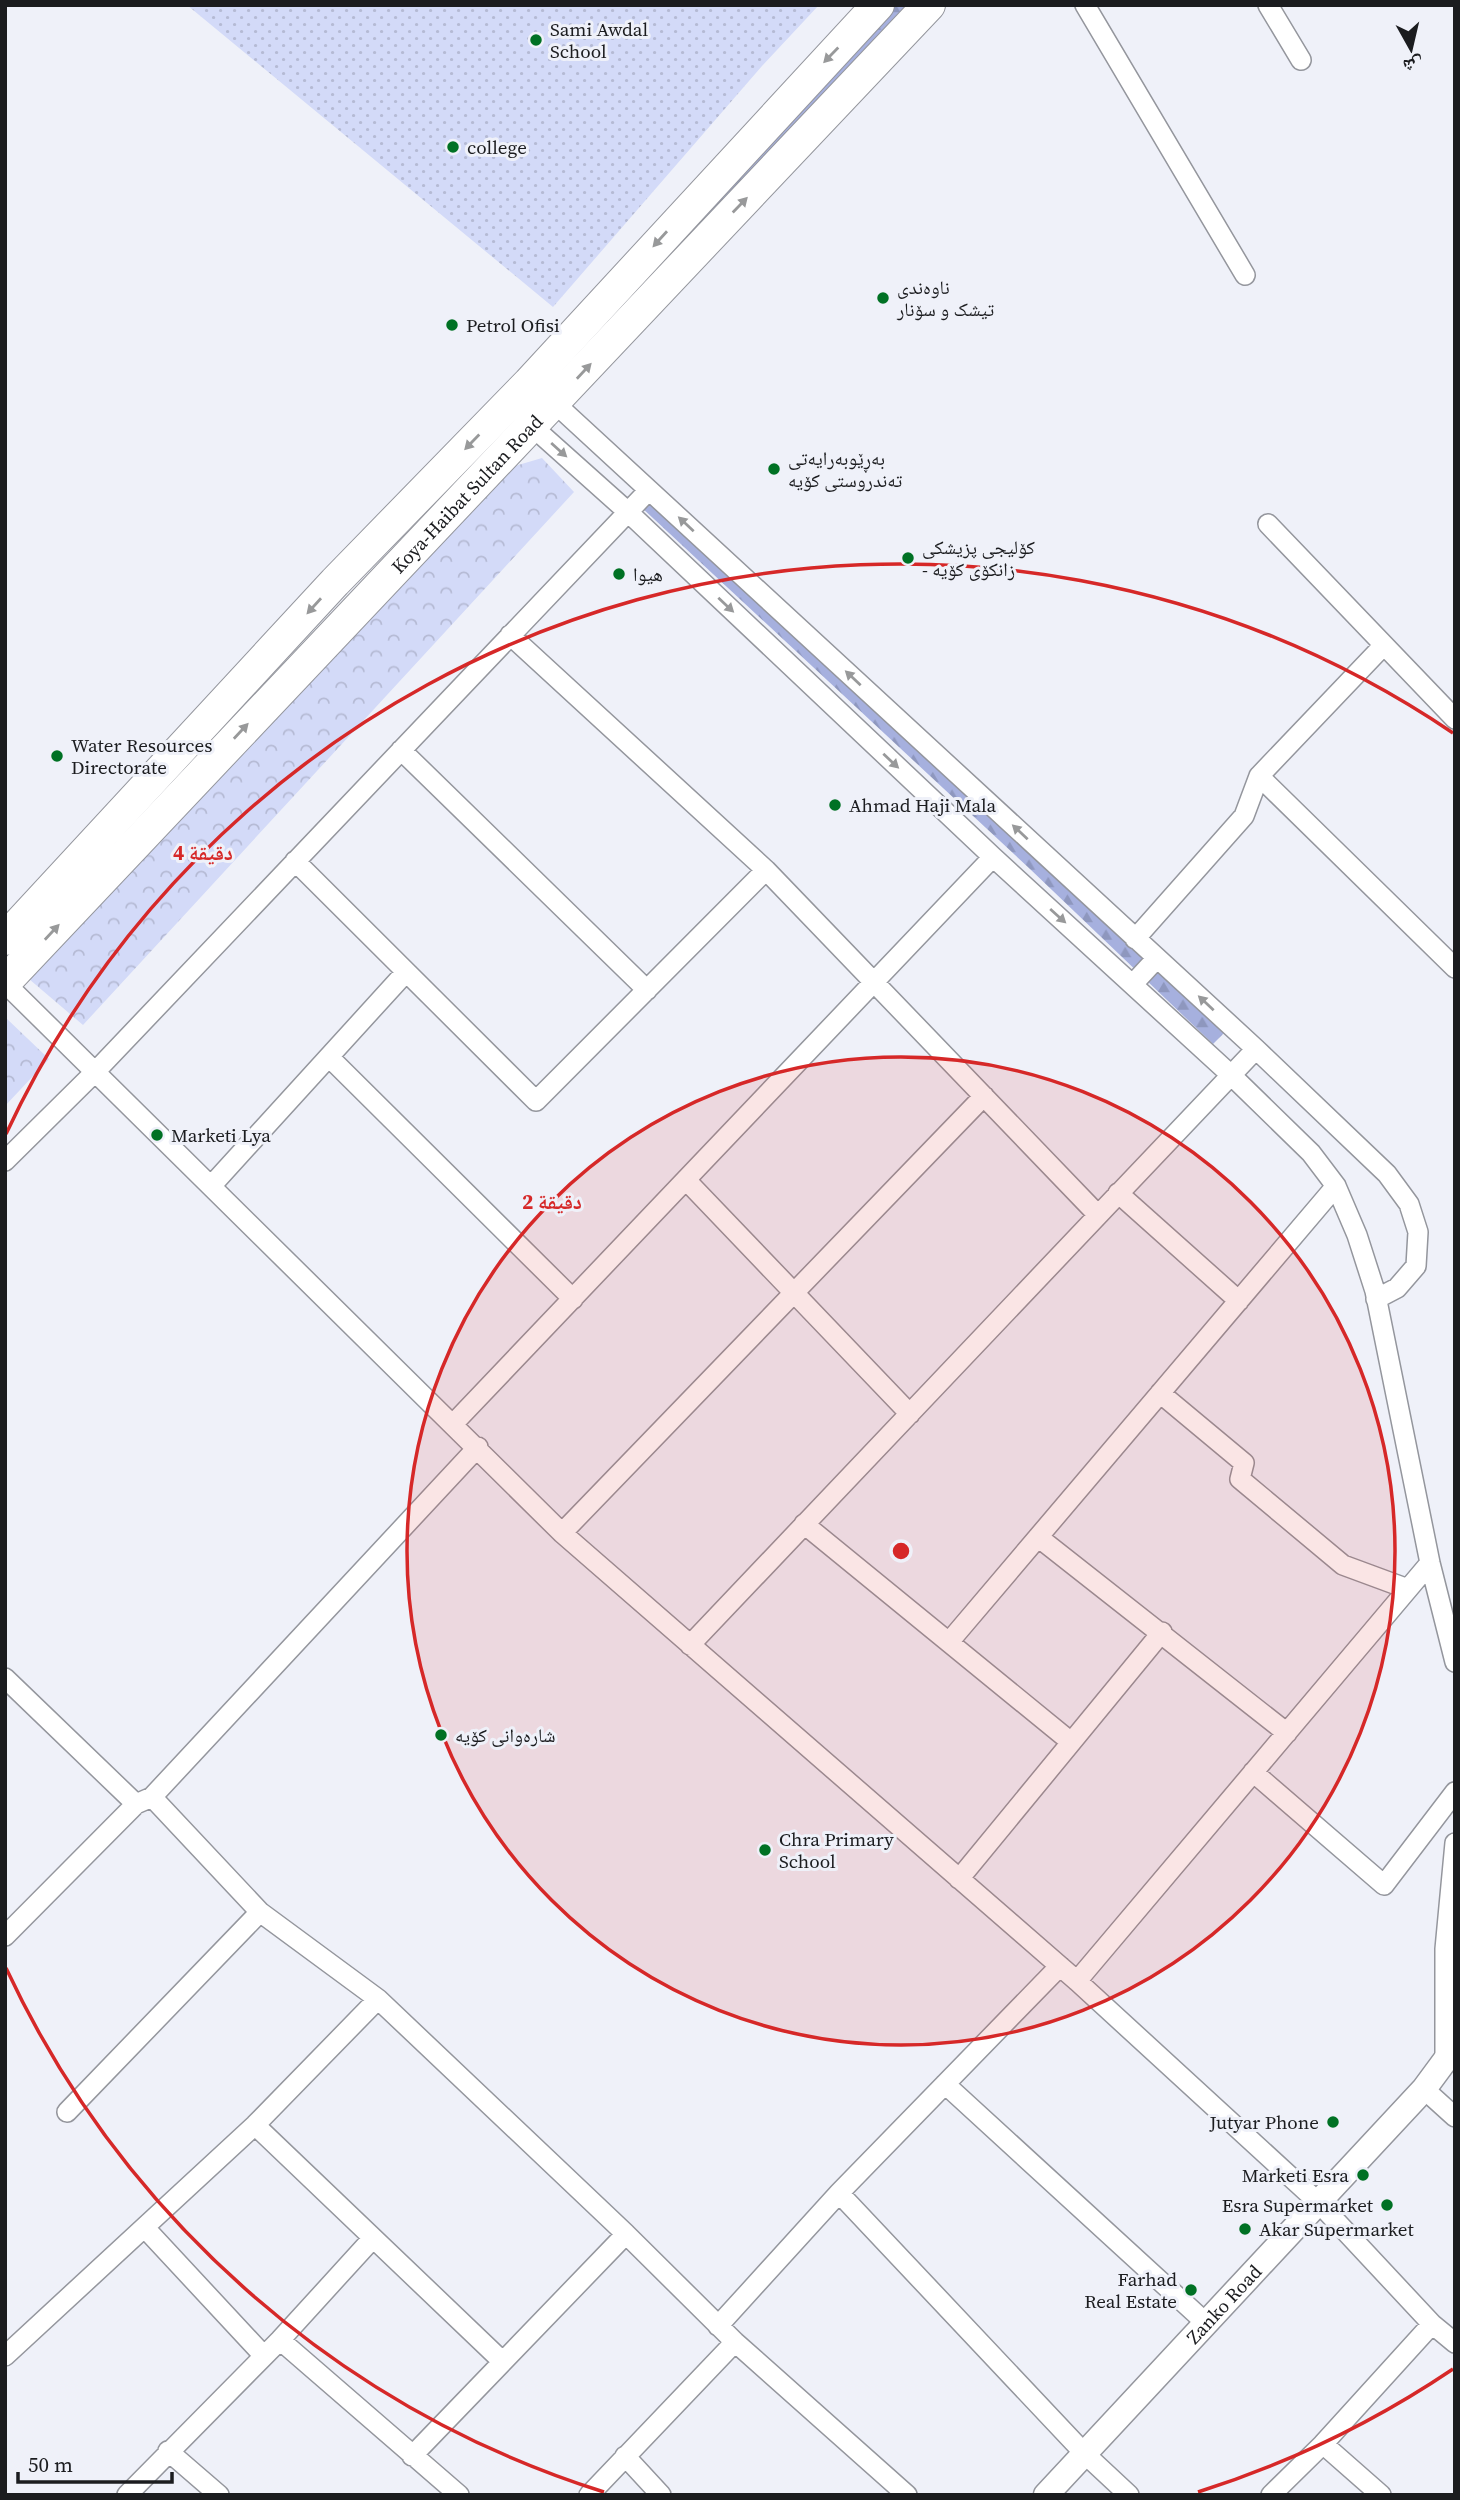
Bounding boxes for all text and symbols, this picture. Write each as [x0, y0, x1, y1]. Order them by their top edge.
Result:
north arrow [1376, 14, 1446, 84]
place label: Sami Awdal School [550, 16, 648, 64]
marker: Sami Awdal School [528, 32, 544, 48]
one-way arrow [824, 46, 840, 63]
text: ش [1402, 52, 1425, 80]
place label: college [467, 134, 527, 160]
marker: college [445, 139, 461, 155]
one-way arrow [732, 196, 748, 214]
one-way arrow [652, 230, 668, 248]
place label: ناوەندی تیشک و سۆنار [896, 274, 995, 322]
marker: ناوەندی تیشک و سۆنار [875, 290, 891, 306]
place label: Petrol Ofisi [466, 312, 560, 338]
marker: Petrol Ofisi [444, 317, 460, 333]
one-way arrow [575, 363, 591, 380]
street label: Koya-Haibat Sultan Road [385, 408, 548, 579]
one-way arrow [464, 434, 480, 450]
one-way arrow [550, 442, 568, 458]
place label: بەڕێوبەرایەتی تەندروستی کۆیە [788, 445, 903, 493]
marker: بەڕێوبەرایەتی تەندروستی کۆیە [766, 461, 782, 477]
one-way arrow [678, 516, 695, 532]
place label: کۆلیجی پزیشکی - زانکۆی کۆیە [922, 534, 1035, 582]
marker: کۆلیجی پزیشکی - زانکۆی کۆیە [900, 550, 916, 566]
place label: هیوا [633, 561, 663, 587]
marker: هیوا [611, 566, 627, 582]
one-way arrow [717, 596, 734, 612]
one-way arrow [306, 597, 322, 615]
one-way arrow [844, 670, 862, 686]
one-way arrow [233, 723, 249, 740]
place label: Water Resources Directorate [71, 732, 212, 780]
marker: Water Resources Directorate [49, 748, 65, 764]
one-way arrow [883, 753, 900, 769]
place label: Ahmad Haji Mala [849, 792, 997, 818]
marker: Ahmad Haji Mala [827, 797, 843, 813]
one-way arrow [1012, 825, 1029, 841]
text: 4 دقيقة [173, 838, 233, 867]
one-way arrow [1049, 908, 1067, 924]
one-way arrow [44, 923, 60, 941]
one-way arrow [1198, 995, 1215, 1011]
place label: Marketi Lya [171, 1122, 271, 1148]
marker: Marketi Lya [149, 1127, 165, 1143]
text: 2 دقيقة [522, 1187, 582, 1216]
centre of rings [889, 1539, 913, 1563]
place label: شارەوانی کۆیە [455, 1722, 555, 1748]
marker: شارەوانی کۆیە [433, 1727, 449, 1743]
place label: Chra Primary School [779, 1826, 894, 1874]
marker: Chra Primary School [757, 1842, 773, 1858]
place label: Jutyar Phone [1209, 2109, 1319, 2135]
marker: Jutyar Phone [1325, 2114, 1341, 2130]
place label: Marketi Esra [1242, 2162, 1349, 2188]
marker: Marketi Esra [1355, 2167, 1371, 2183]
place label: Esra Supermarket [1222, 2192, 1374, 2218]
marker: Esra Supermarket [1379, 2197, 1395, 2213]
place label: Akar Supermarket [1259, 2216, 1415, 2242]
marker: Akar Supermarket [1237, 2221, 1253, 2237]
street label: Zanko Road [1180, 2259, 1267, 2349]
place label: Farhad Real Estate [1084, 2266, 1177, 2314]
marker: Farhad Real Estate [1183, 2282, 1199, 2298]
scale bar [18, 2440, 172, 2484]
text: 50 m [28, 2450, 73, 2479]

